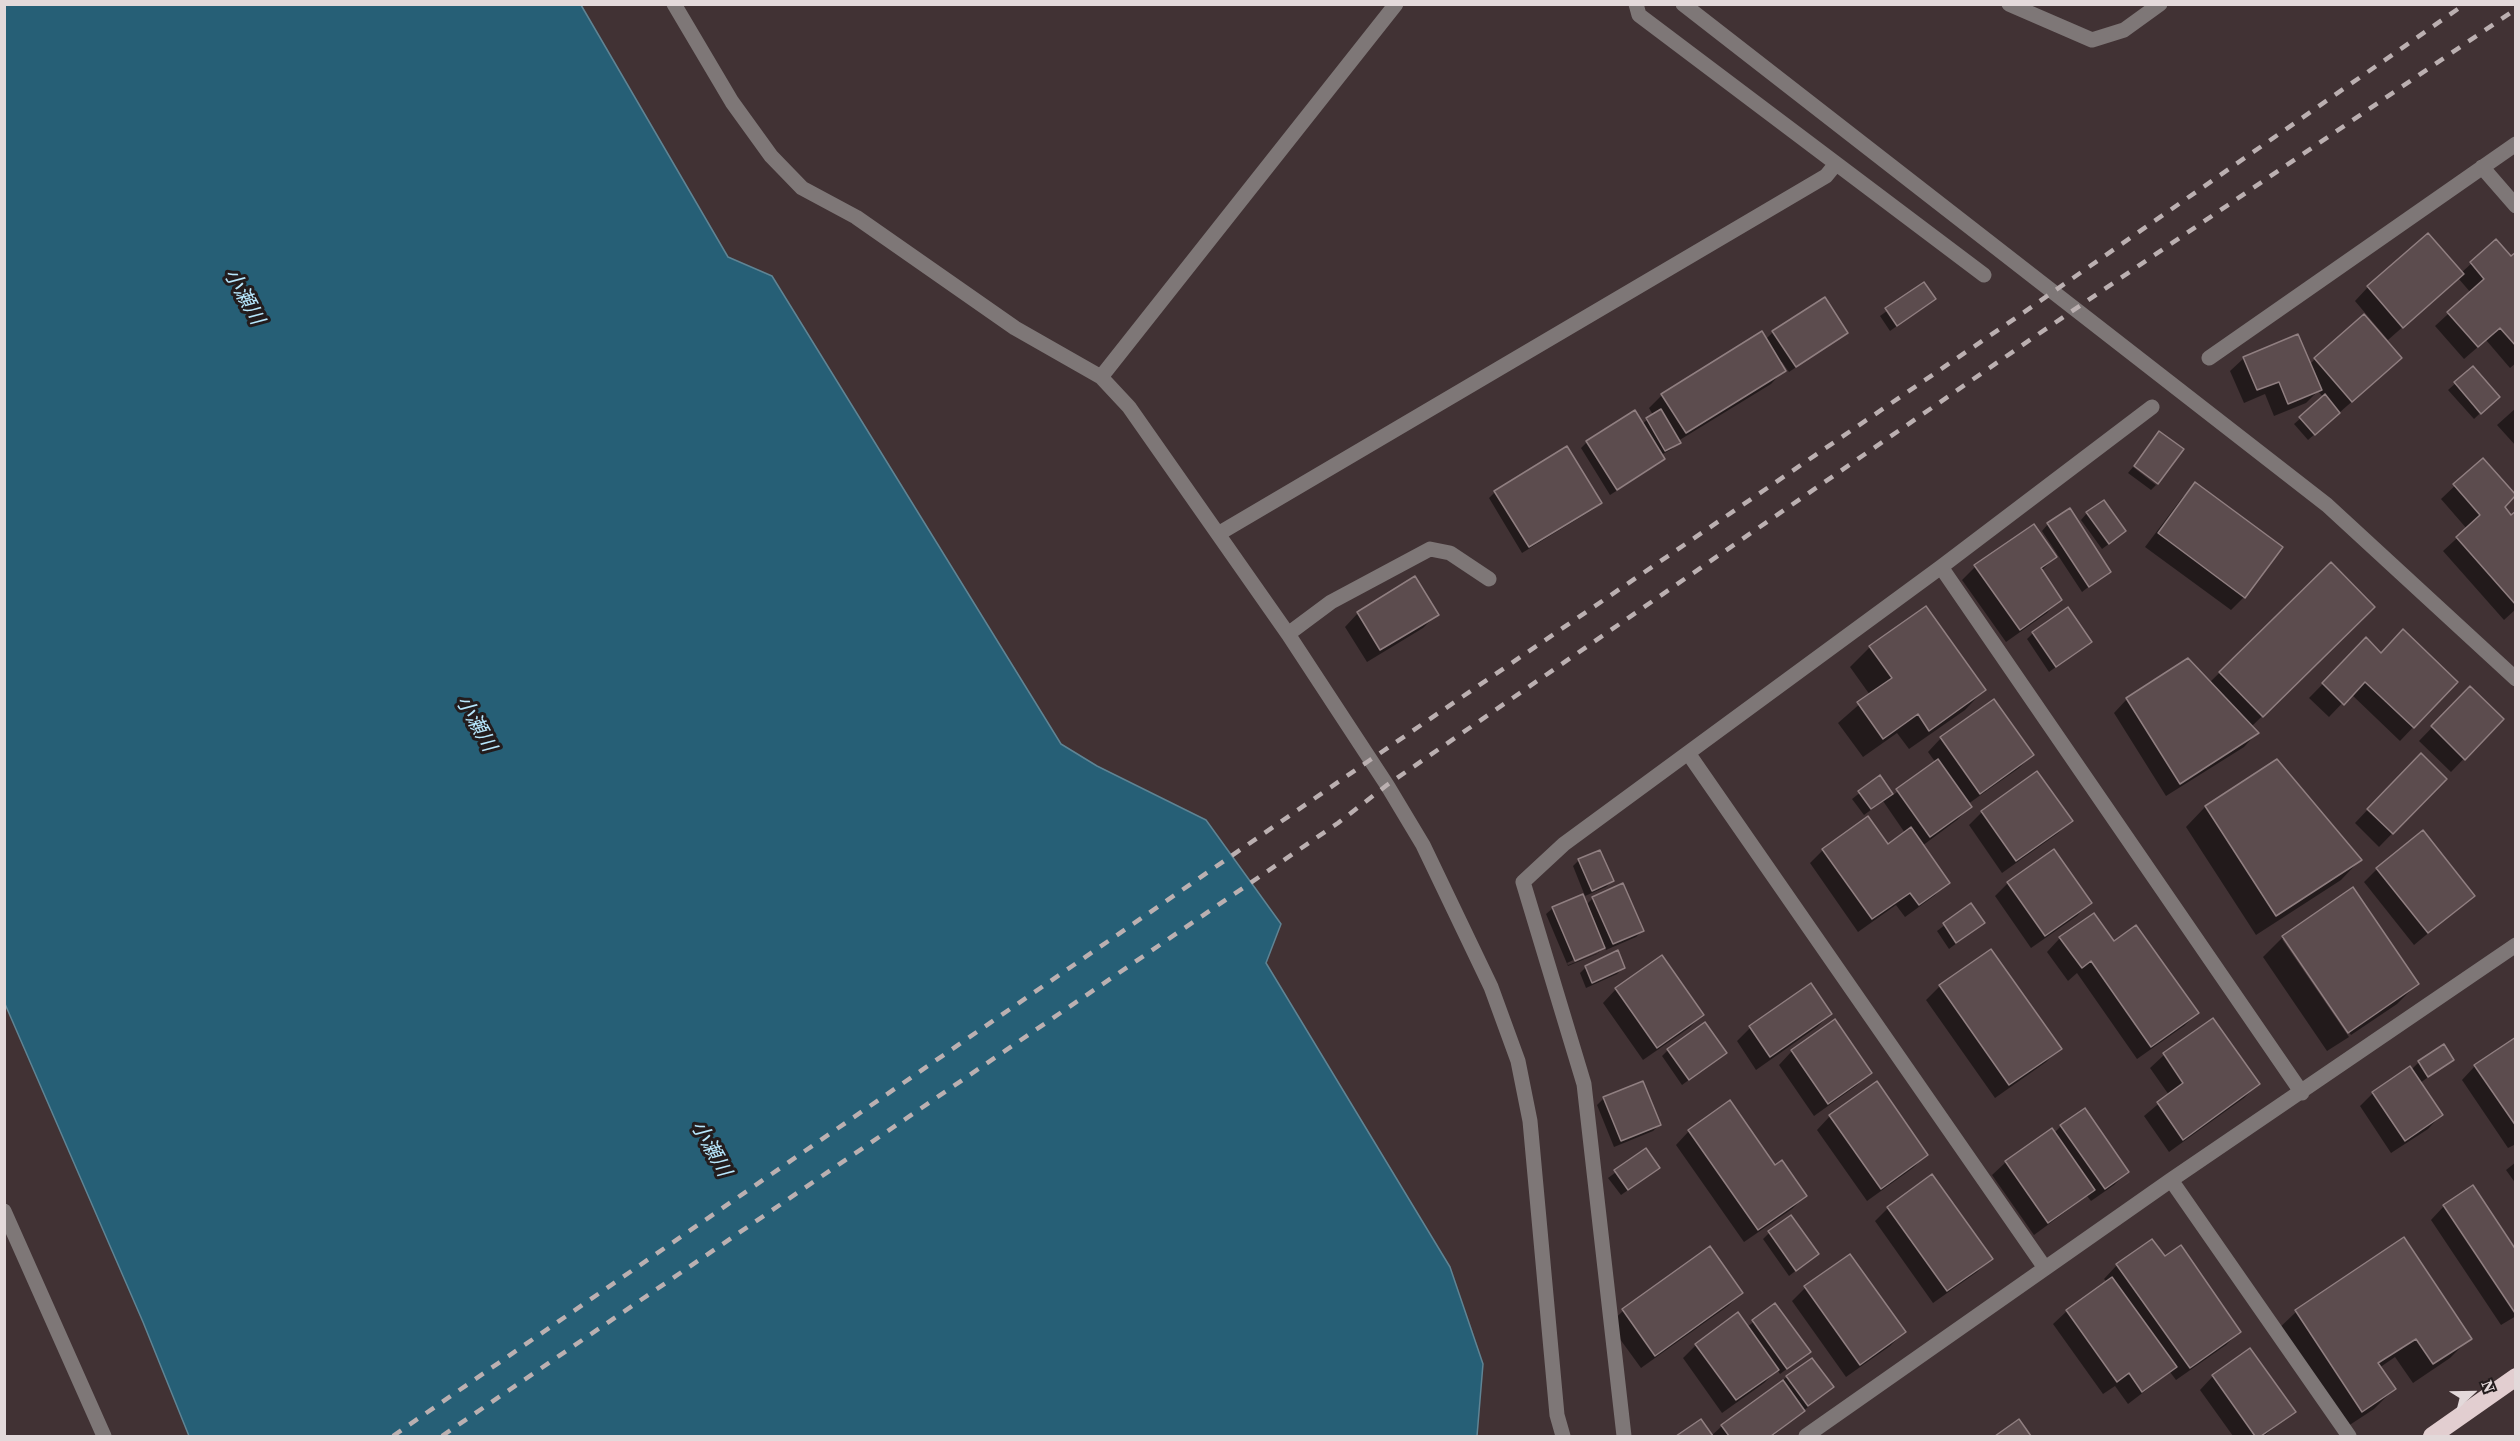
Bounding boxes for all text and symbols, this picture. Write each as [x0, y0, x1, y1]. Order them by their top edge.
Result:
water label: 小瀬川 [218, 265, 268, 329]
water label: 小瀬川 [450, 692, 500, 756]
water label: 小瀬川 [685, 1117, 735, 1181]
north arrow [2442, 1363, 2502, 1423]
text: N [2476, 1377, 2501, 1396]

